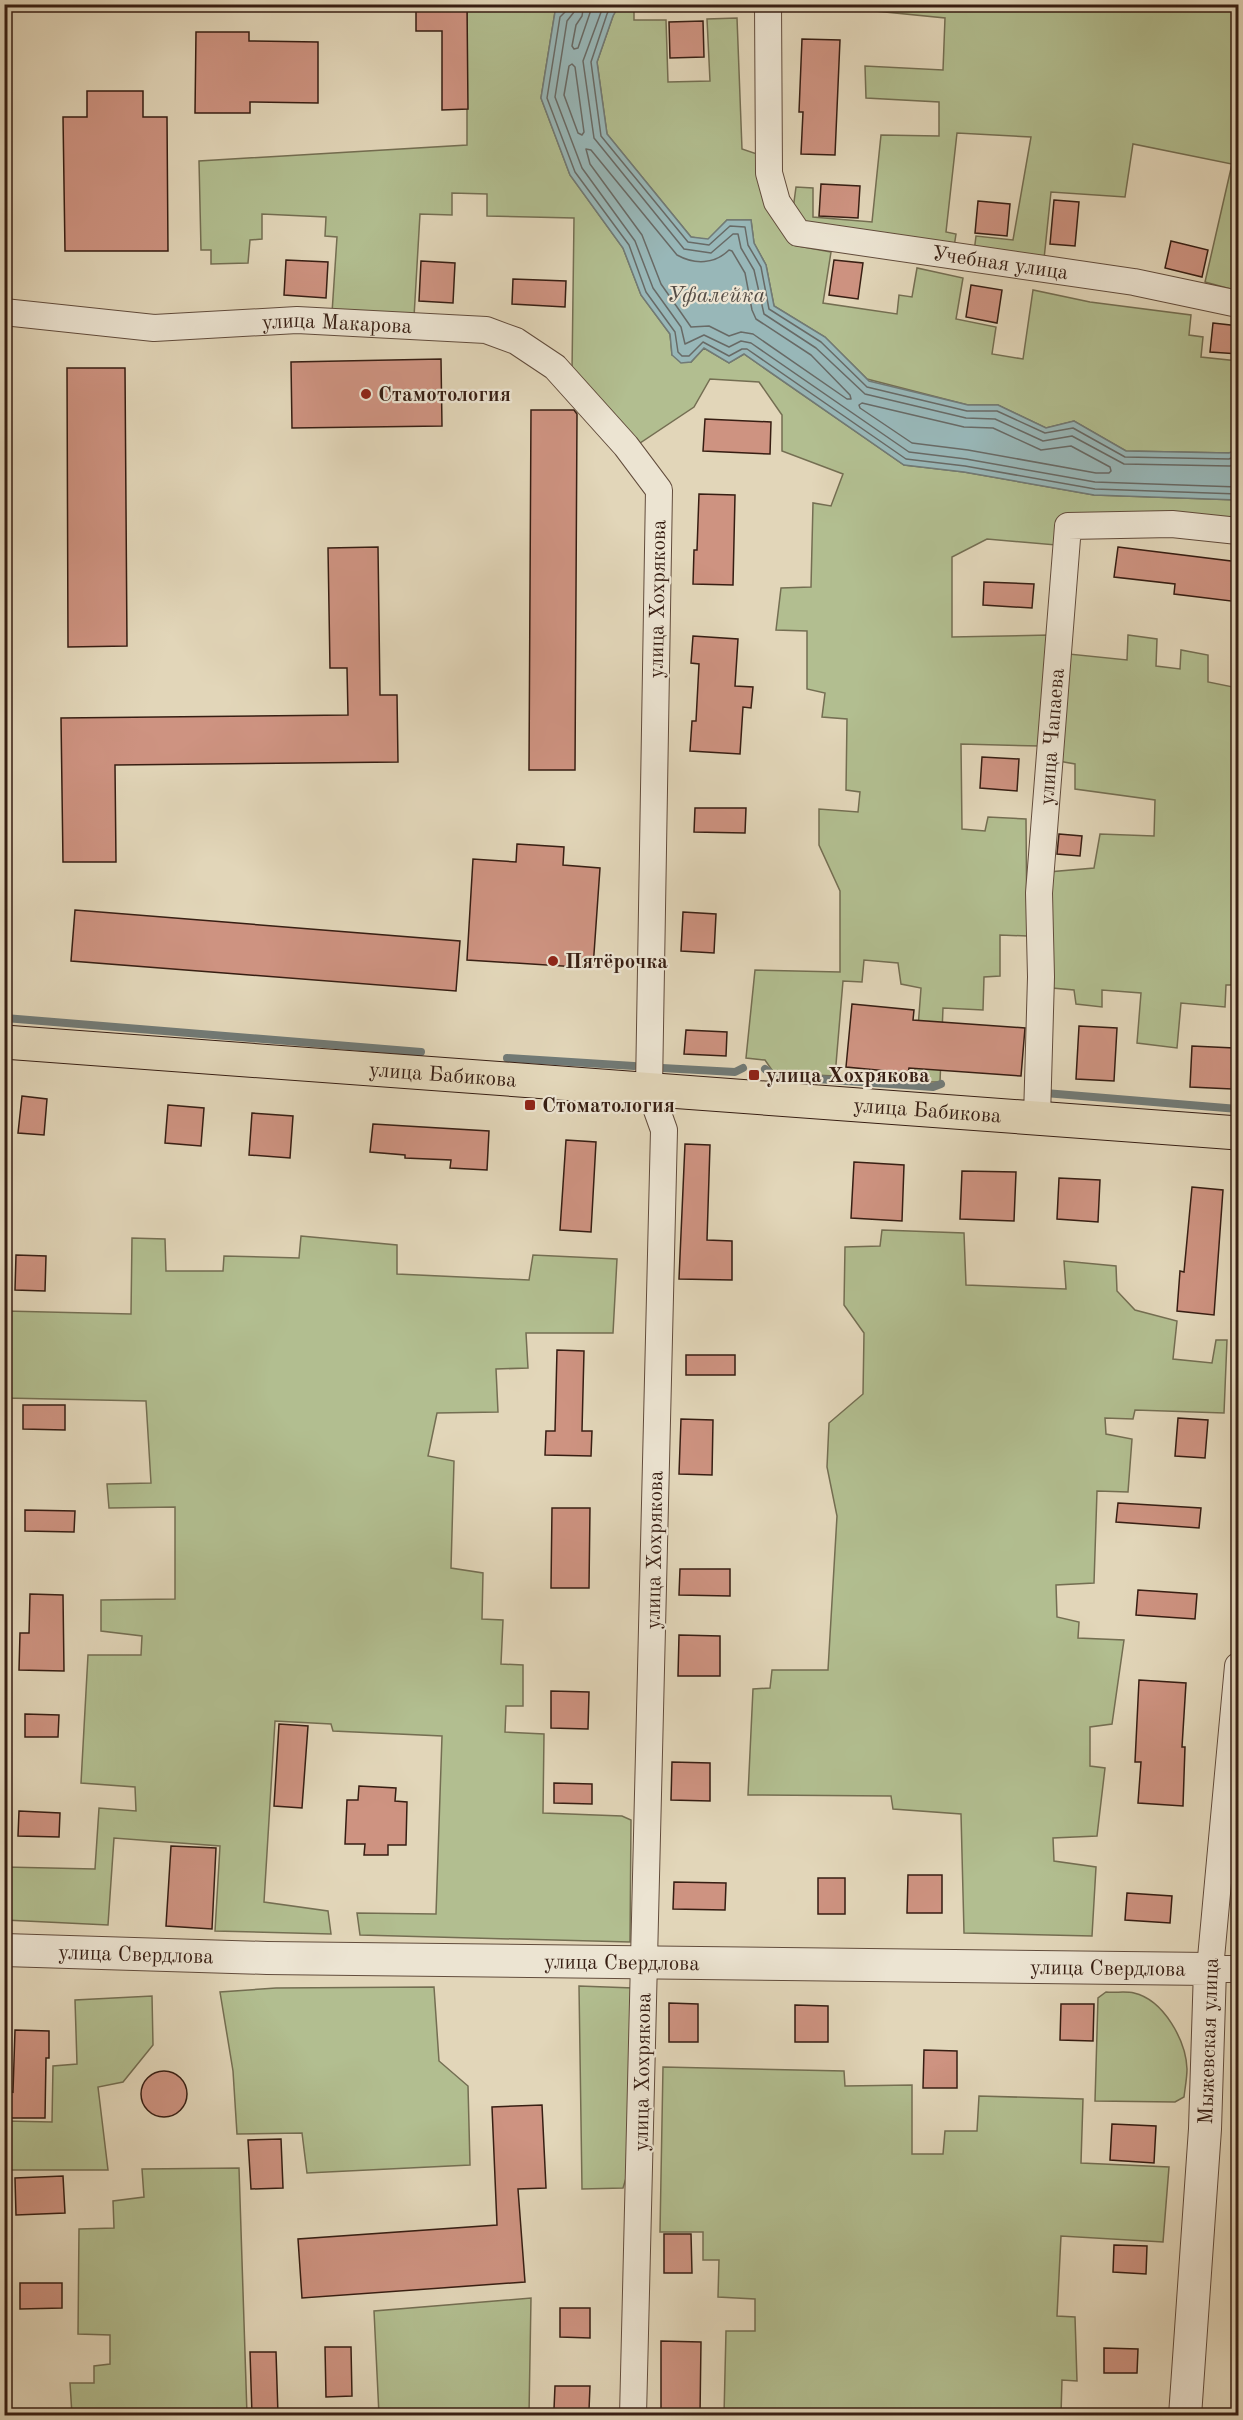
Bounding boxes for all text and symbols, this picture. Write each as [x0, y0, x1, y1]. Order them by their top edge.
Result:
street label: Учебная улица [931, 244, 1070, 284]
water label: Уфалейка [667, 285, 766, 307]
street label: улица Макарова [261, 311, 412, 338]
place label: Стамотология [378, 385, 511, 406]
marker: Стамотология [359, 387, 373, 401]
street label: улица Хохрякова [647, 519, 670, 679]
street label: улица Чапаева [1037, 667, 1069, 806]
place label: Пятёрочка [565, 952, 668, 973]
marker: Пятёрочка [546, 954, 560, 968]
street label: улица Бабикова [368, 1060, 517, 1092]
place label: улица Хохрякова [766, 1066, 930, 1087]
marker: улица Хохрякова [747, 1068, 761, 1082]
place label: Стоматология [542, 1096, 675, 1117]
street label: улица Бабикова [853, 1096, 1002, 1128]
marker: Стоматология [523, 1098, 537, 1112]
street label: улица Хохрякова [644, 1470, 667, 1630]
street label: улица Свердлова [58, 1943, 214, 1968]
street label: улица Свердлова [544, 1952, 700, 1975]
street label: Мыжевская улица [1196, 1957, 1223, 2125]
street label: улица Свердлова [1030, 1958, 1186, 1981]
street label: улица Хохрякова [632, 1992, 655, 2152]

